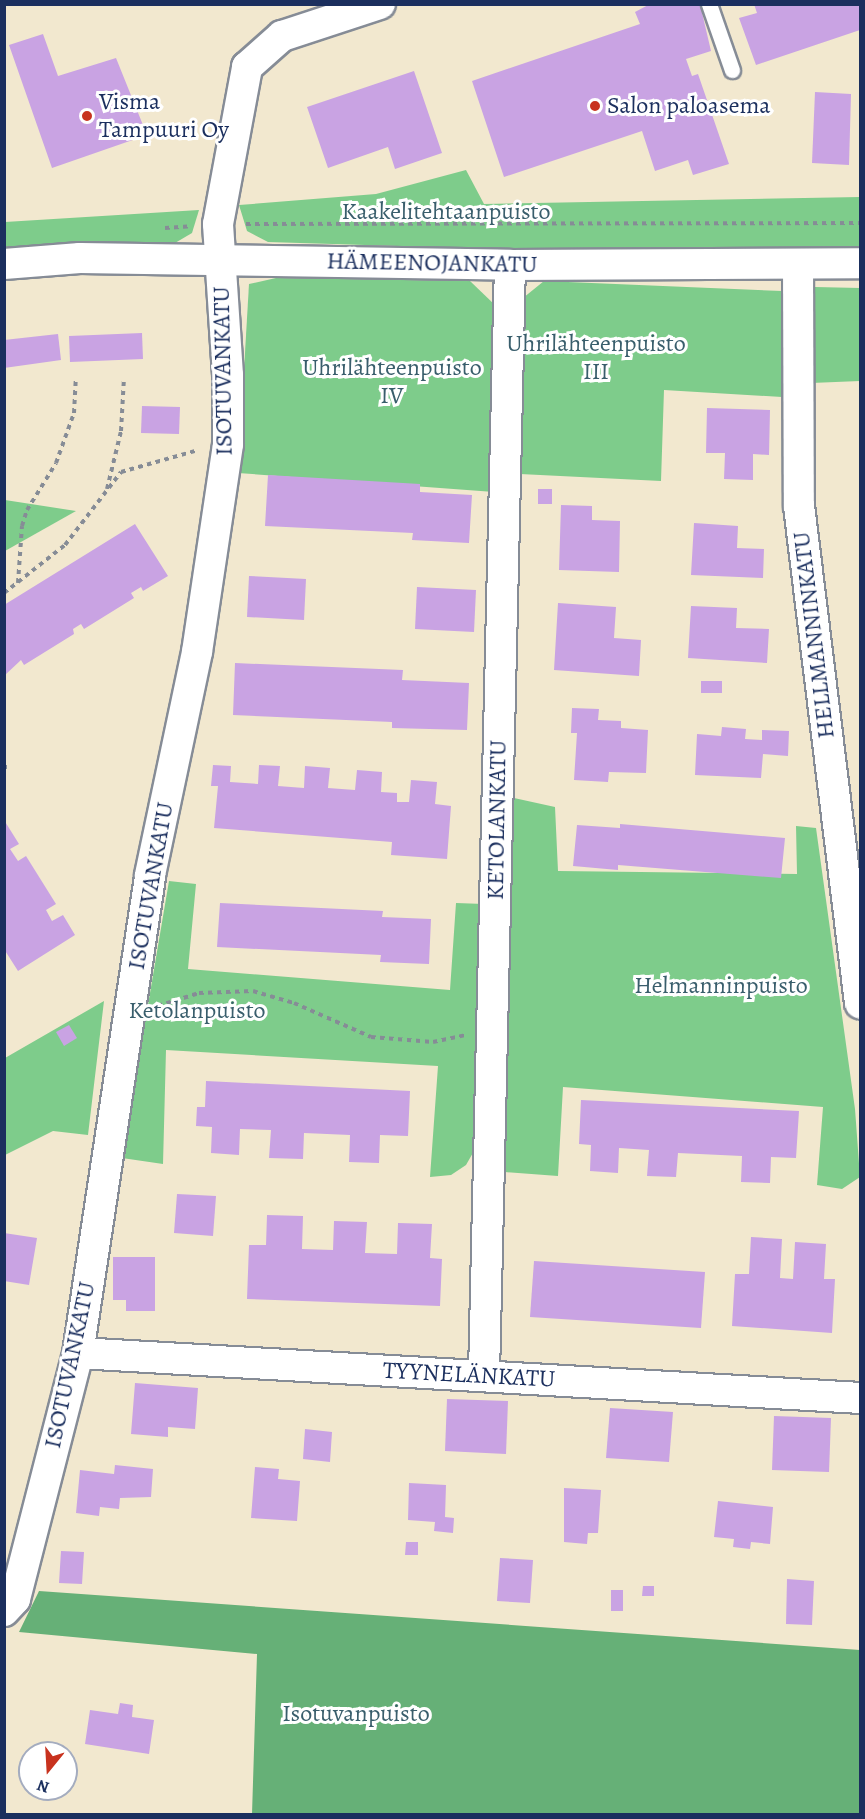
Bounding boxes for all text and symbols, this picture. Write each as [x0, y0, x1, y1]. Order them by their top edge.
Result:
place label: Visma Tampuuri Oy [99, 88, 229, 144]
place label: Salon paloasema [607, 92, 771, 120]
marker: Salon paloasema [588, 99, 602, 113]
marker: Visma Tampuuri Oy [80, 109, 94, 123]
park label: Kaakelitehtaanpuisto [342, 198, 550, 226]
street label: HÄMEENOJANKATU [326, 247, 538, 279]
street label: ISOTUVANKATU [207, 286, 239, 456]
park label: Uhrilähteenpuisto III [506, 330, 686, 386]
park label: Uhrilähteenpuisto IV [302, 354, 482, 410]
street label: HELLMANNINKATU [787, 530, 841, 740]
street label: KETOLANKATU [481, 740, 513, 900]
street label: ISOTUVANKATU [122, 800, 180, 972]
park label: Helmanninpuisto [634, 972, 808, 1000]
park label: Ketolanpuisto [128, 997, 266, 1025]
street label: ISOTUVANKATU [38, 1279, 102, 1451]
street label: TYYNELÄNKATU [382, 1356, 556, 1394]
park label: Isotuvanpuisto [282, 1700, 430, 1728]
north arrow [18, 1741, 78, 1801]
text: N [34, 1774, 52, 1798]

